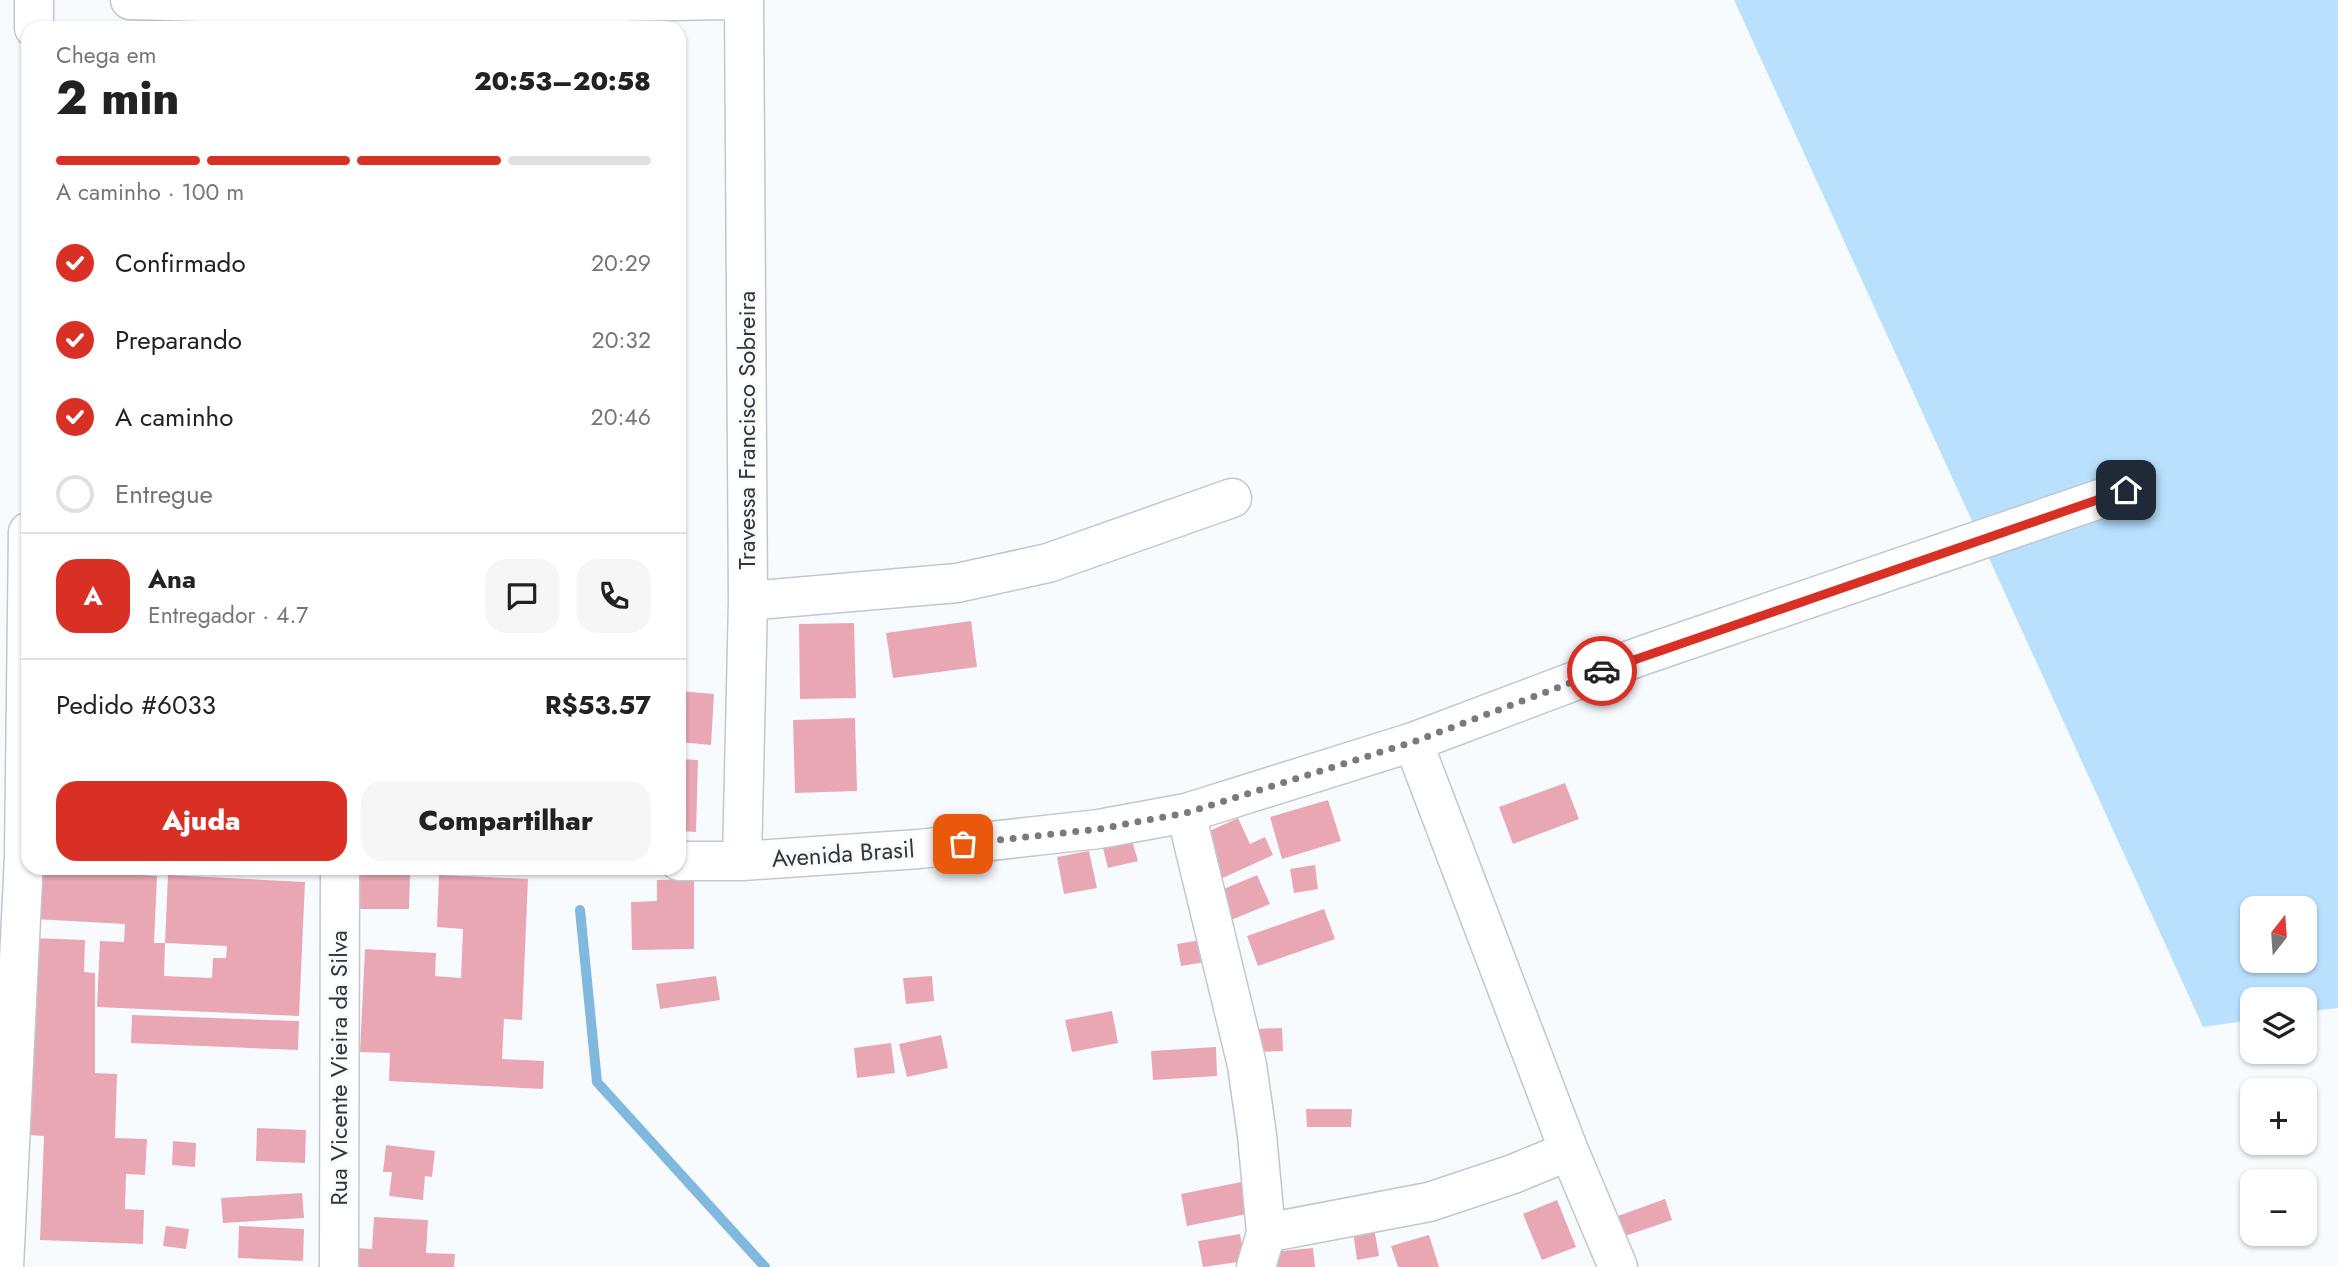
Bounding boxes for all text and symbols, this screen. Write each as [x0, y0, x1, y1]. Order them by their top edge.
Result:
text: Chega em [56, 38, 157, 72]
text: 20:53–20:58 [474, 62, 651, 100]
text: 2 min [56, 65, 180, 131]
text: A caminho · 100 m [56, 175, 244, 209]
icon: check [56, 244, 94, 282]
text: Confirmado [115, 244, 246, 282]
text: 20:29 [591, 246, 651, 280]
street label: Travessa Francisco Sobreira [729, 291, 764, 569]
icon: check [56, 321, 94, 359]
text: Preparando [115, 321, 242, 359]
text: 20:32 [592, 323, 651, 357]
icon: check [56, 398, 94, 436]
text: A caminho [115, 398, 233, 436]
text: 20:46 [591, 400, 651, 434]
pin [2096, 460, 2156, 520]
icon: home [2107, 471, 2145, 509]
text: Entregue [115, 475, 213, 513]
button: chat [485, 559, 559, 633]
button: phone [577, 559, 651, 633]
text: Ana [148, 560, 196, 598]
text: A [83, 577, 103, 615]
text: Entregador · 4.7 [148, 598, 308, 632]
courier [1567, 636, 1637, 706]
icon: car [1583, 652, 1621, 690]
text: Pedido #6033 [56, 686, 216, 724]
text: R$53.57 [545, 686, 651, 724]
button: Ajuda [56, 781, 347, 861]
button: Compartilhar [361, 781, 651, 861]
pin [933, 814, 993, 874]
icon: bag [944, 825, 982, 863]
street label: Avenida Brasil [770, 831, 916, 876]
north arrow [2240, 896, 2317, 973]
map controls [2240, 896, 2317, 1246]
street label: Rua Vicente Vieira da Silva [321, 930, 356, 1206]
button: layers [2240, 987, 2317, 1064]
button: + [2240, 1078, 2317, 1155]
button: − [2240, 1169, 2317, 1246]

